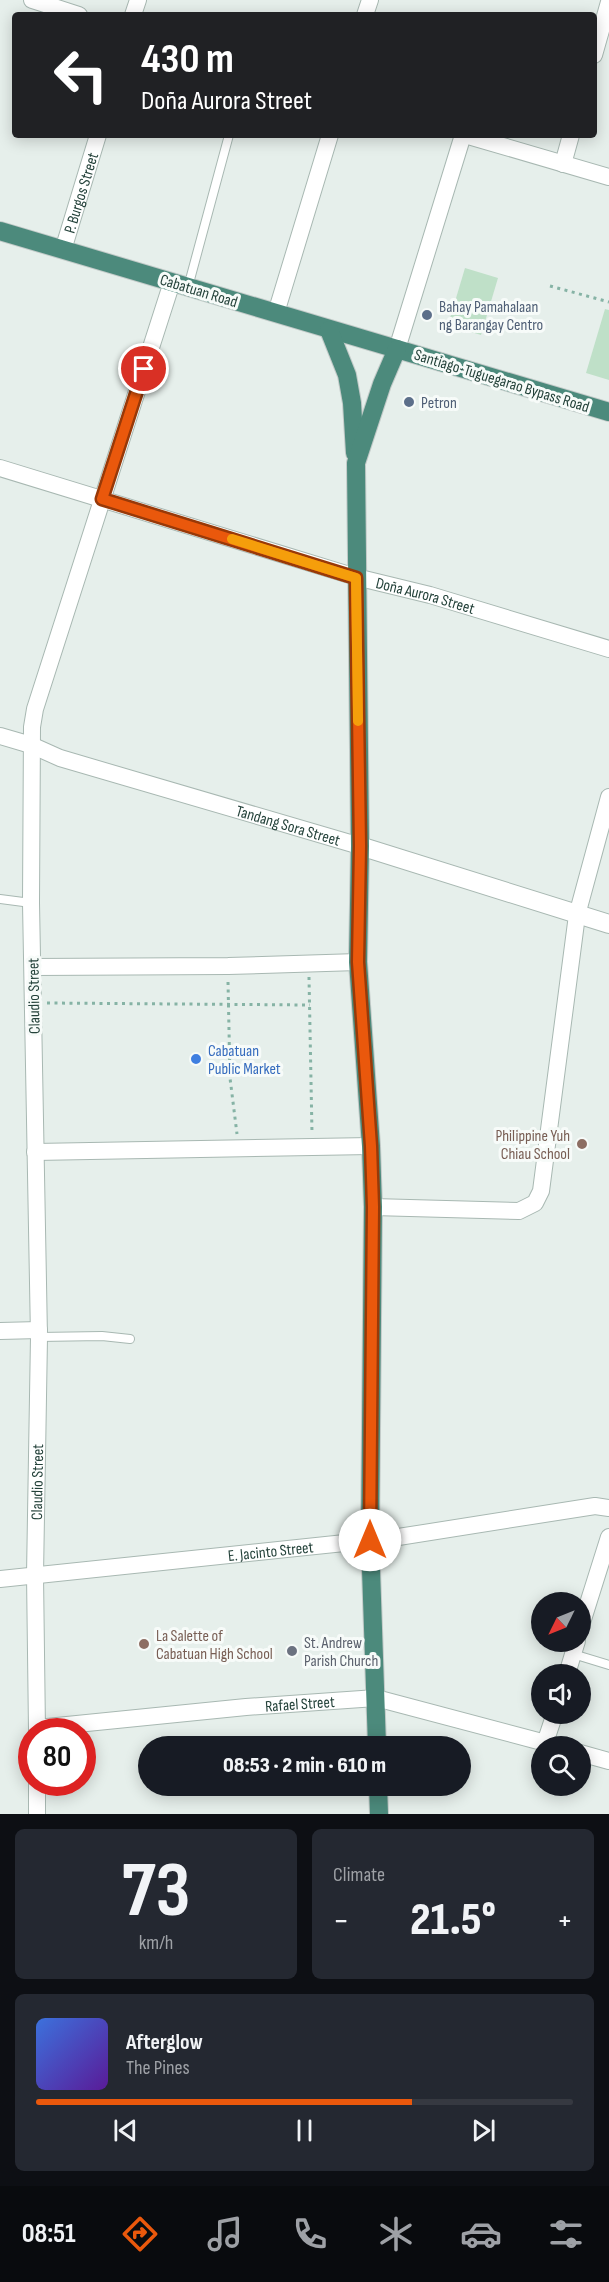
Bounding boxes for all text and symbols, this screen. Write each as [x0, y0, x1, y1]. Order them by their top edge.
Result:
text: 430 m [141, 34, 234, 85]
icon: left [42, 36, 120, 114]
text: Doña Aurora Street [141, 85, 312, 117]
street label: P. Burgos Street [61, 150, 103, 236]
street label: Cabatuan Road [157, 271, 240, 312]
place label: Bahay Pamahalaan ng Barangay Centro [439, 298, 543, 335]
marker: Bahay Pamahalaan ng Barangay Centro [420, 308, 434, 322]
pin [118, 343, 169, 394]
street label: Santiago-Tuguegarao Bypass Road [412, 346, 591, 417]
icon: arrive [127, 352, 160, 385]
place label: Petron [421, 394, 457, 413]
marker: Petron [402, 395, 416, 409]
street label: Doña Aurora Street [374, 574, 477, 619]
street label: Tandang Sora Street [234, 802, 342, 851]
street label: Claudio Street [24, 958, 45, 1034]
place label: Cabatuan Public Market [208, 1042, 281, 1079]
marker: Cabatuan Public Market [189, 1052, 203, 1066]
place label: Philippine Yuh Chiau School [496, 1127, 570, 1164]
marker: Philippine Yuh Chiau School [575, 1137, 589, 1151]
street label: Claudio Street [28, 1444, 48, 1520]
position arrow [338, 1508, 402, 1572]
street label: E. Jacinto Street [227, 1538, 314, 1566]
north arrow [531, 1592, 591, 1652]
map controls [531, 1592, 591, 1796]
place label: La Salette of Cabatuan High School [156, 1627, 273, 1664]
place label: St. Andrew Parish Church [304, 1634, 378, 1671]
marker: La Salette of Cabatuan High School [137, 1637, 151, 1651]
marker: St. Andrew Parish Church [285, 1644, 299, 1658]
button: sound [531, 1664, 591, 1724]
street label: Rafael Street [264, 1693, 335, 1717]
speed limit sign: 80 [18, 1718, 96, 1796]
button: search [531, 1736, 591, 1796]
text: 08:53 · 2 min · 610 m [223, 1752, 386, 1779]
text: 73 [122, 1845, 191, 1938]
text: Climate [333, 1863, 385, 1887]
text: 21.5° [410, 1893, 496, 1948]
text: − [333, 1901, 349, 1941]
text: + [557, 1901, 573, 1941]
text: km/h [139, 1931, 173, 1955]
text: Afterglow [126, 2029, 203, 2056]
text: The Pines [126, 2056, 190, 2080]
icon: previous [109, 2114, 142, 2147]
icon: pause [288, 2114, 321, 2147]
icon: next [467, 2114, 500, 2147]
icon: directions [119, 2213, 161, 2255]
icon: music [204, 2213, 246, 2255]
icon: phone [289, 2213, 331, 2255]
icon: climate [375, 2213, 417, 2255]
icon: car [460, 2213, 502, 2255]
icon: filters [545, 2213, 587, 2255]
text: 08:51 [22, 2218, 76, 2250]

